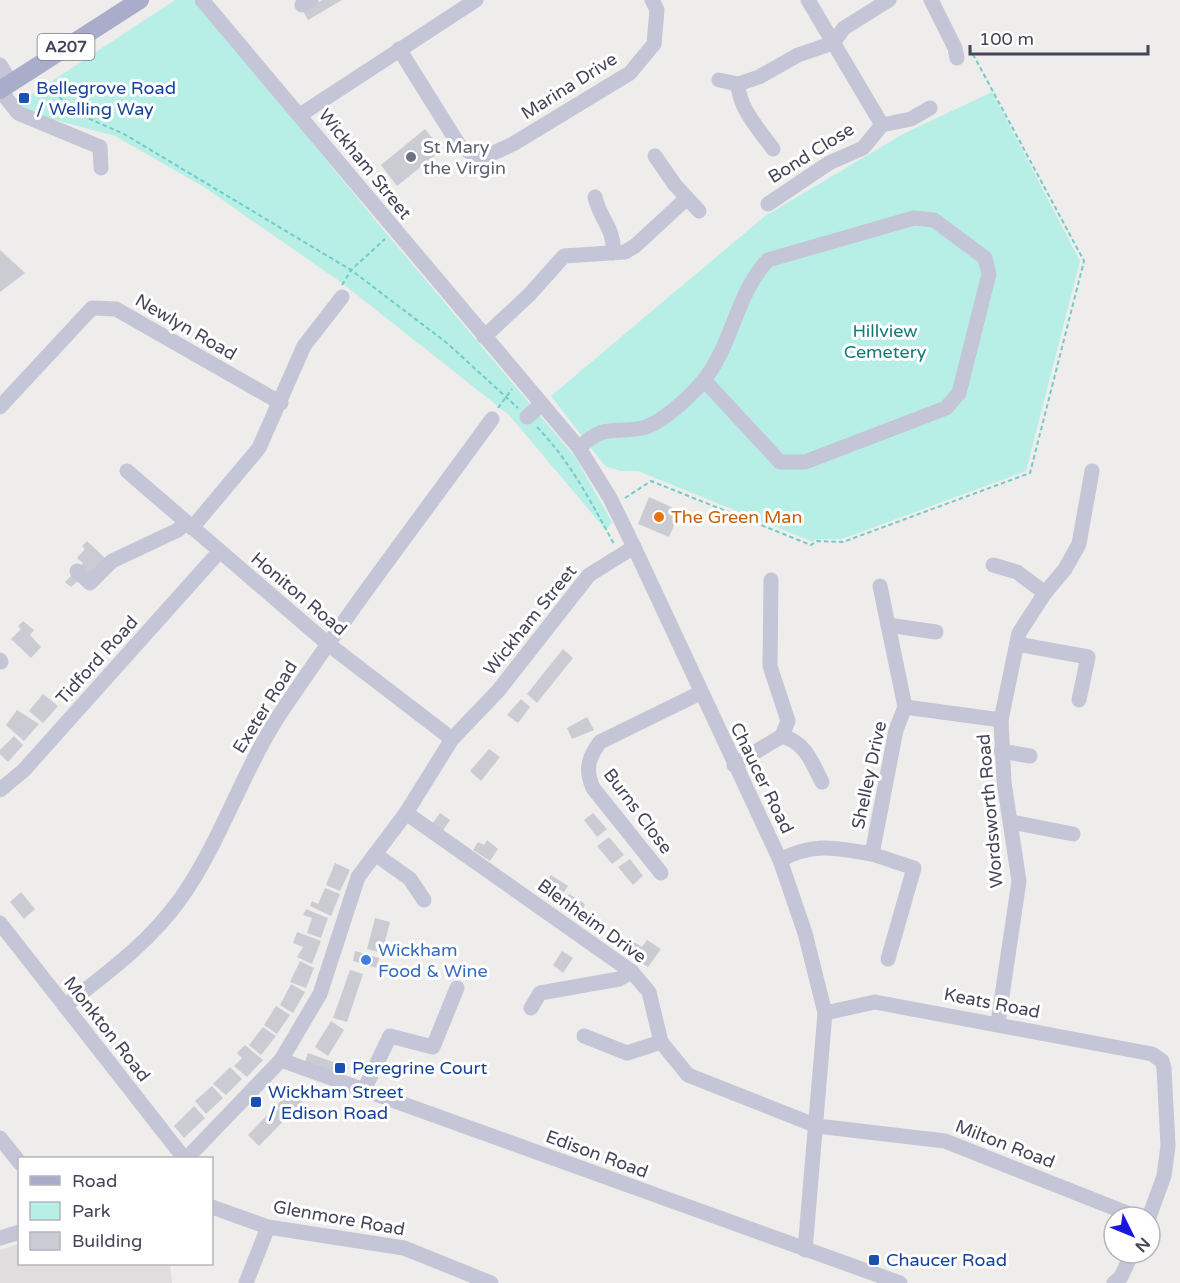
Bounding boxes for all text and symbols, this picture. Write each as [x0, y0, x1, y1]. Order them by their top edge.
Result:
scale bar [970, 18, 1148, 56]
text: 100 m [979, 28, 1034, 50]
road number: A207 [38, 34, 94, 60]
street label: Marina Drive [517, 48, 621, 124]
place label: Bellegrove Road / Welling Way [36, 77, 176, 120]
marker: Bellegrove Road / Welling Way [17, 91, 31, 105]
street label: Wickham Street [314, 104, 416, 224]
street label: Bond Close [764, 118, 858, 188]
place label: St Mary the Virgin [423, 136, 506, 179]
marker: St Mary the Virgin [404, 150, 418, 164]
street label: Newlyn Road [131, 289, 241, 365]
park label: Hillview Cemetery [844, 320, 927, 363]
place label: The Green Man [671, 506, 802, 528]
marker: The Green Man [652, 510, 666, 524]
street label: Honiton Road [247, 548, 351, 640]
street label: Wickham Street [479, 560, 581, 680]
street label: Tidford Road [51, 611, 143, 709]
street label: Exeter Road [228, 657, 302, 757]
street label: Chaucer Road [726, 719, 798, 837]
street label: Shelley Drive [847, 719, 891, 831]
street label: Wordsworth Road [972, 733, 1008, 889]
street label: Burns Close [599, 764, 677, 858]
street label: Blenheim Drive [533, 874, 651, 968]
place label: Wickham Food & Wine [378, 939, 488, 982]
marker: Wickham Food & Wine [359, 953, 373, 967]
street label: Monkton Road [59, 972, 155, 1086]
street label: Keats Road [942, 983, 1042, 1023]
place label: Peregrine Court [352, 1057, 487, 1079]
marker: Peregrine Court [333, 1061, 347, 1075]
place label: Wickham Street / Edison Road [268, 1081, 404, 1124]
marker: Wickham Street / Edison Road [249, 1095, 263, 1109]
street label: Milton Road [952, 1115, 1058, 1173]
street label: Edison Road [543, 1125, 651, 1183]
legend [18, 1157, 213, 1265]
text: Road [72, 1170, 117, 1192]
street label: Glenmore Road [271, 1196, 407, 1240]
text: Park [72, 1200, 111, 1222]
north arrow [1102, 1205, 1162, 1265]
text: Building [72, 1230, 142, 1252]
text: N [1131, 1233, 1154, 1256]
place label: Chaucer Road [886, 1249, 1007, 1271]
marker: Chaucer Road [867, 1253, 881, 1267]

